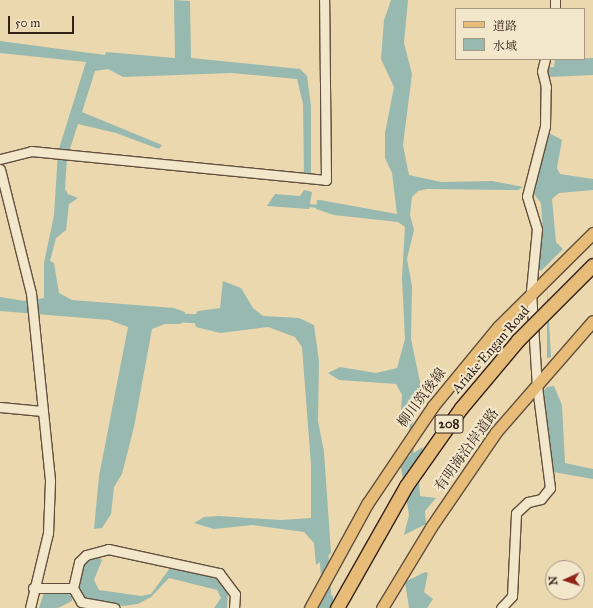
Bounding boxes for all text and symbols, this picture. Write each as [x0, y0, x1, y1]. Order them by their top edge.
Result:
scale bar [10, 8, 76, 34]
legend [455, 8, 585, 60]
text: 50 m [15, 16, 40, 30]
text: 道路 [493, 19, 517, 33]
text: 水域 [493, 39, 517, 53]
street label: Ariake Engan Road [449, 303, 533, 397]
street label: 柳川筑後線 [394, 365, 450, 431]
street label: 有明海沿岸道路 [431, 405, 503, 495]
road number: 208 [434, 413, 464, 435]
north arrow [545, 560, 585, 600]
text: N [547, 576, 560, 586]

